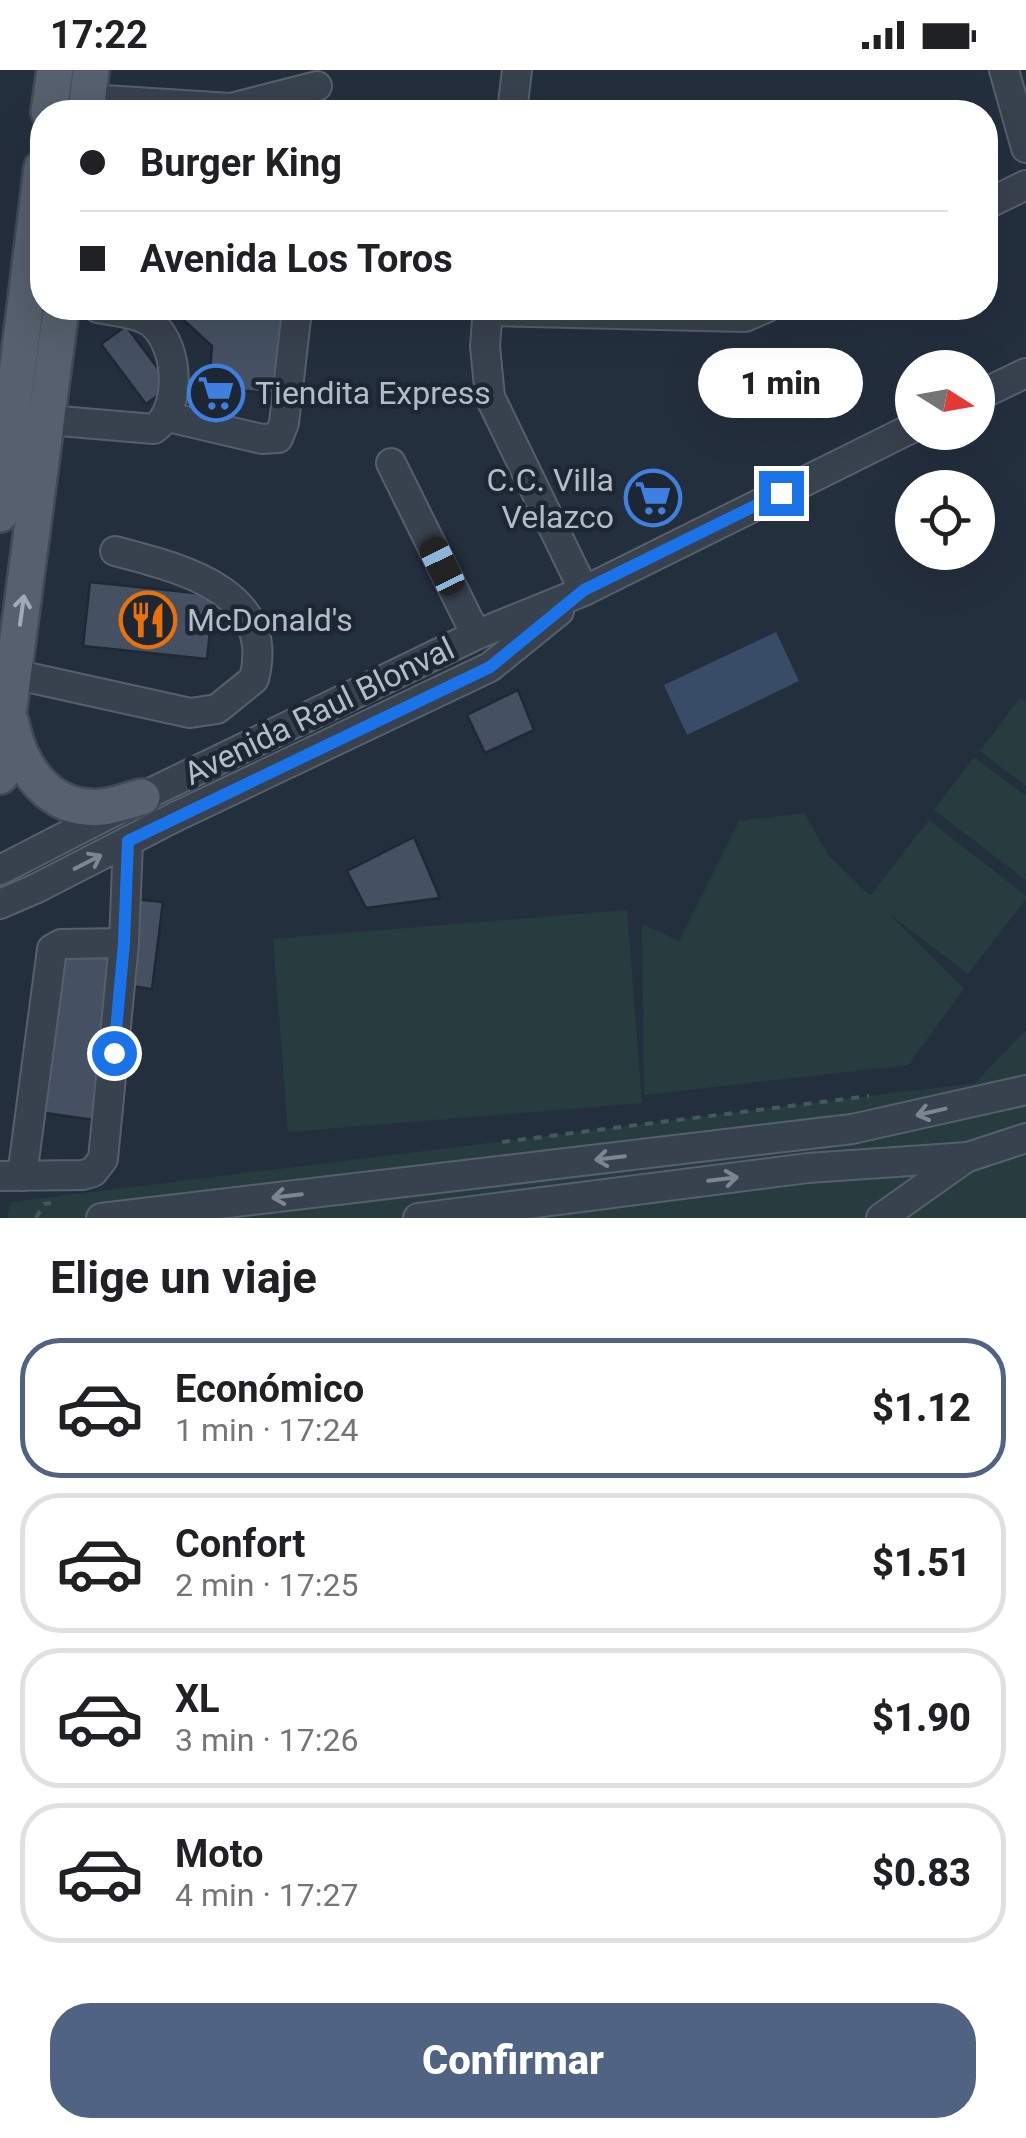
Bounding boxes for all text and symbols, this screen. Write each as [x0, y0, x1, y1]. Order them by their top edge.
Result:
text: 17:22 [50, 13, 148, 57]
text: Burger King [140, 141, 342, 185]
text: Avenida Los Toros [140, 237, 453, 281]
callout: 1 min [698, 348, 864, 418]
north arrow [895, 350, 995, 450]
map controls [895, 350, 995, 570]
supermarket icon: Tiendita Express [186, 363, 246, 423]
text: 1 min [740, 364, 821, 402]
place label: Tiendita Express [255, 374, 491, 412]
place label: C.C. Villa Velazco [486, 461, 614, 536]
supermarket icon: C.C. Villa Velazco [623, 468, 683, 528]
button: locate [895, 470, 995, 570]
route end [759, 471, 804, 516]
car [415, 532, 469, 600]
restaurant icon: McDonald's [118, 590, 178, 650]
one-way arrow [13, 594, 31, 627]
place label: McDonald's [187, 601, 353, 639]
street label: Avenida Raul Blonval [178, 629, 460, 793]
one-way arrow [72, 852, 102, 871]
route start [92, 1031, 137, 1076]
one-way arrow [916, 1103, 948, 1122]
one-way arrow [594, 1149, 626, 1168]
one-way arrow [706, 1169, 738, 1188]
one-way arrow [271, 1187, 303, 1206]
text: Elige un viaje [50, 1251, 317, 1304]
icon: car [55, 1363, 145, 1453]
text: Económico [175, 1367, 364, 1411]
text: $1.12 [872, 1386, 971, 1430]
text: 1 min · 17:24 [175, 1411, 358, 1449]
icon: car [55, 1518, 145, 1608]
text: Confort [175, 1522, 305, 1566]
text: $1.51 [872, 1541, 971, 1585]
text: 2 min · 17:25 [175, 1566, 358, 1604]
icon: car [55, 1673, 145, 1763]
text: XL [175, 1677, 220, 1721]
text: $1.90 [872, 1696, 971, 1740]
text: 3 min · 17:26 [175, 1721, 358, 1759]
icon: car [55, 1828, 145, 1918]
text: Moto [175, 1832, 264, 1876]
text: $0.83 [872, 1851, 971, 1895]
text: 4 min · 17:27 [175, 1876, 358, 1914]
button: Confirmar [50, 2003, 976, 2118]

